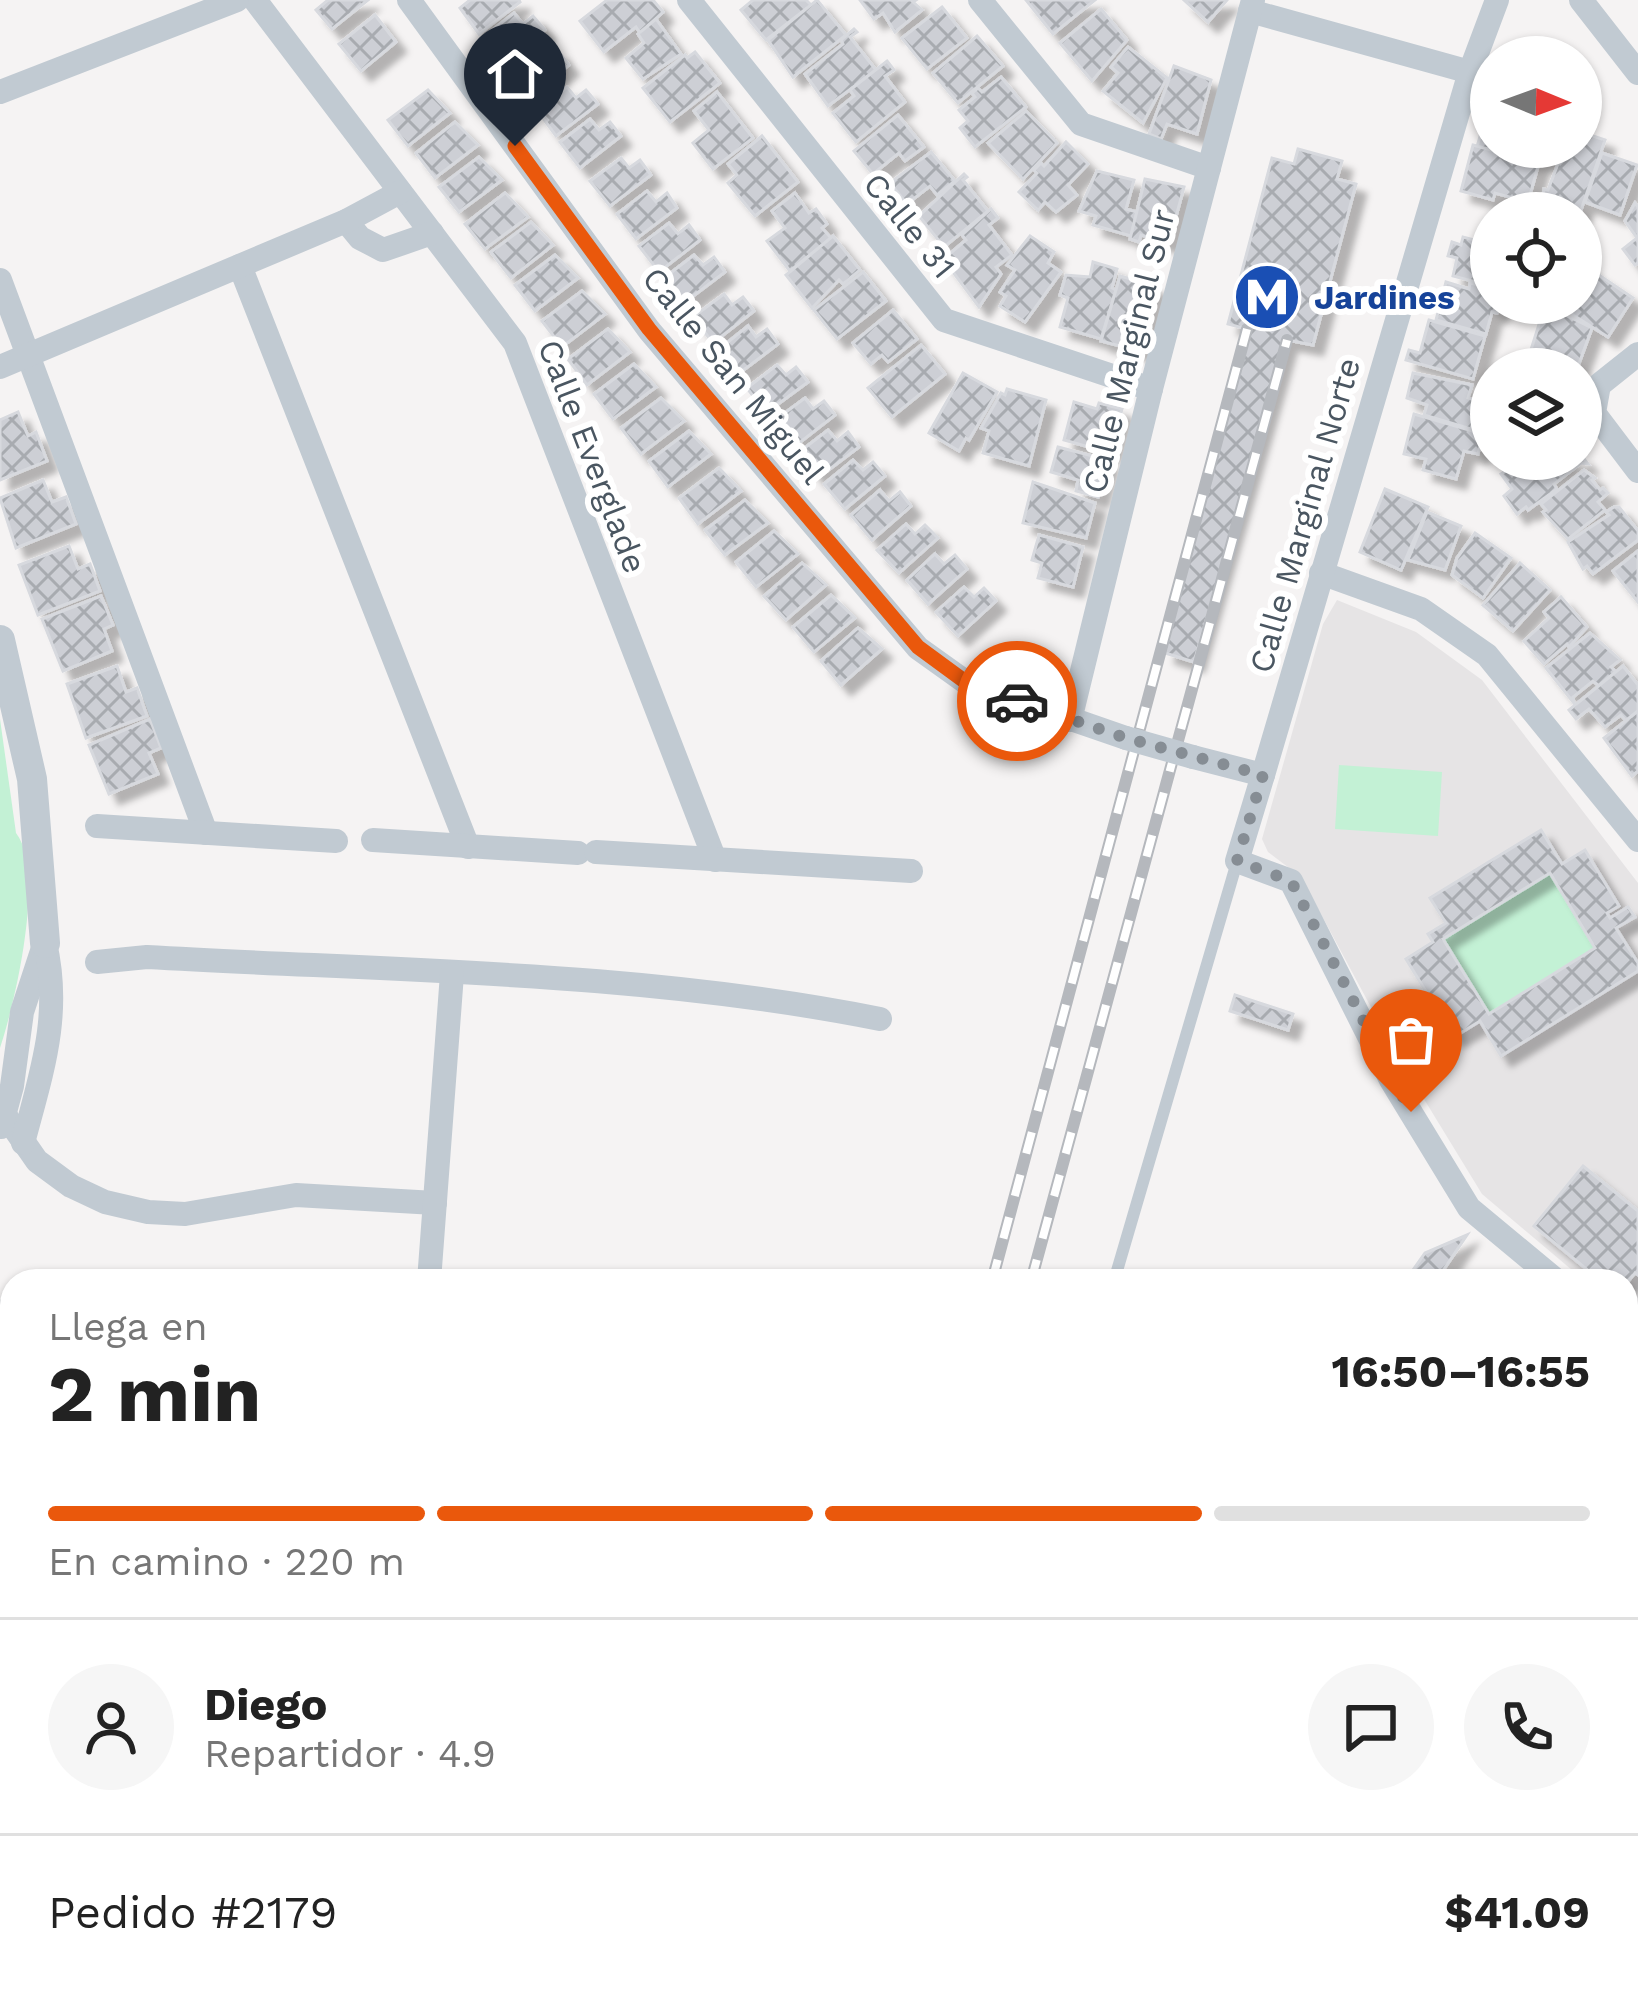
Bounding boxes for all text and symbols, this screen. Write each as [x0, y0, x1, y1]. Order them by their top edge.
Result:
pin [464, 23, 566, 146]
north arrow [1470, 36, 1602, 168]
map controls [1470, 36, 1602, 480]
icon: home [482, 41, 548, 107]
street label: Calle 31 [855, 165, 964, 286]
button: locate [1470, 192, 1602, 324]
street label: Calle Marginal Sur [1074, 205, 1183, 497]
street label: Calle San Miguel [634, 259, 833, 491]
metro station icon: Jardines [1232, 262, 1302, 332]
place label: Jardines [1314, 278, 1455, 317]
street label: Calle Everglade [530, 334, 655, 578]
button: layers [1470, 348, 1602, 480]
street label: Calle Marginal Norte [1241, 353, 1368, 677]
courier [957, 641, 1077, 761]
icon: car [984, 668, 1050, 734]
pin [1360, 989, 1462, 1112]
icon: bag [1378, 1007, 1444, 1073]
text: Llega en [48, 1304, 208, 1349]
text: 16:50–16:55 [1332, 1345, 1590, 1398]
text: 2 min [48, 1348, 261, 1440]
text: En camino · 220 m [48, 1539, 405, 1584]
button: person [48, 1664, 174, 1790]
button: chat [1308, 1664, 1434, 1790]
button: phone [1464, 1664, 1590, 1790]
text: Diego [204, 1678, 328, 1731]
text: Repartidor · 4.9 [204, 1731, 496, 1776]
text: Pedido #2179 [48, 1886, 337, 1939]
text: $41.09 [1444, 1886, 1590, 1939]

